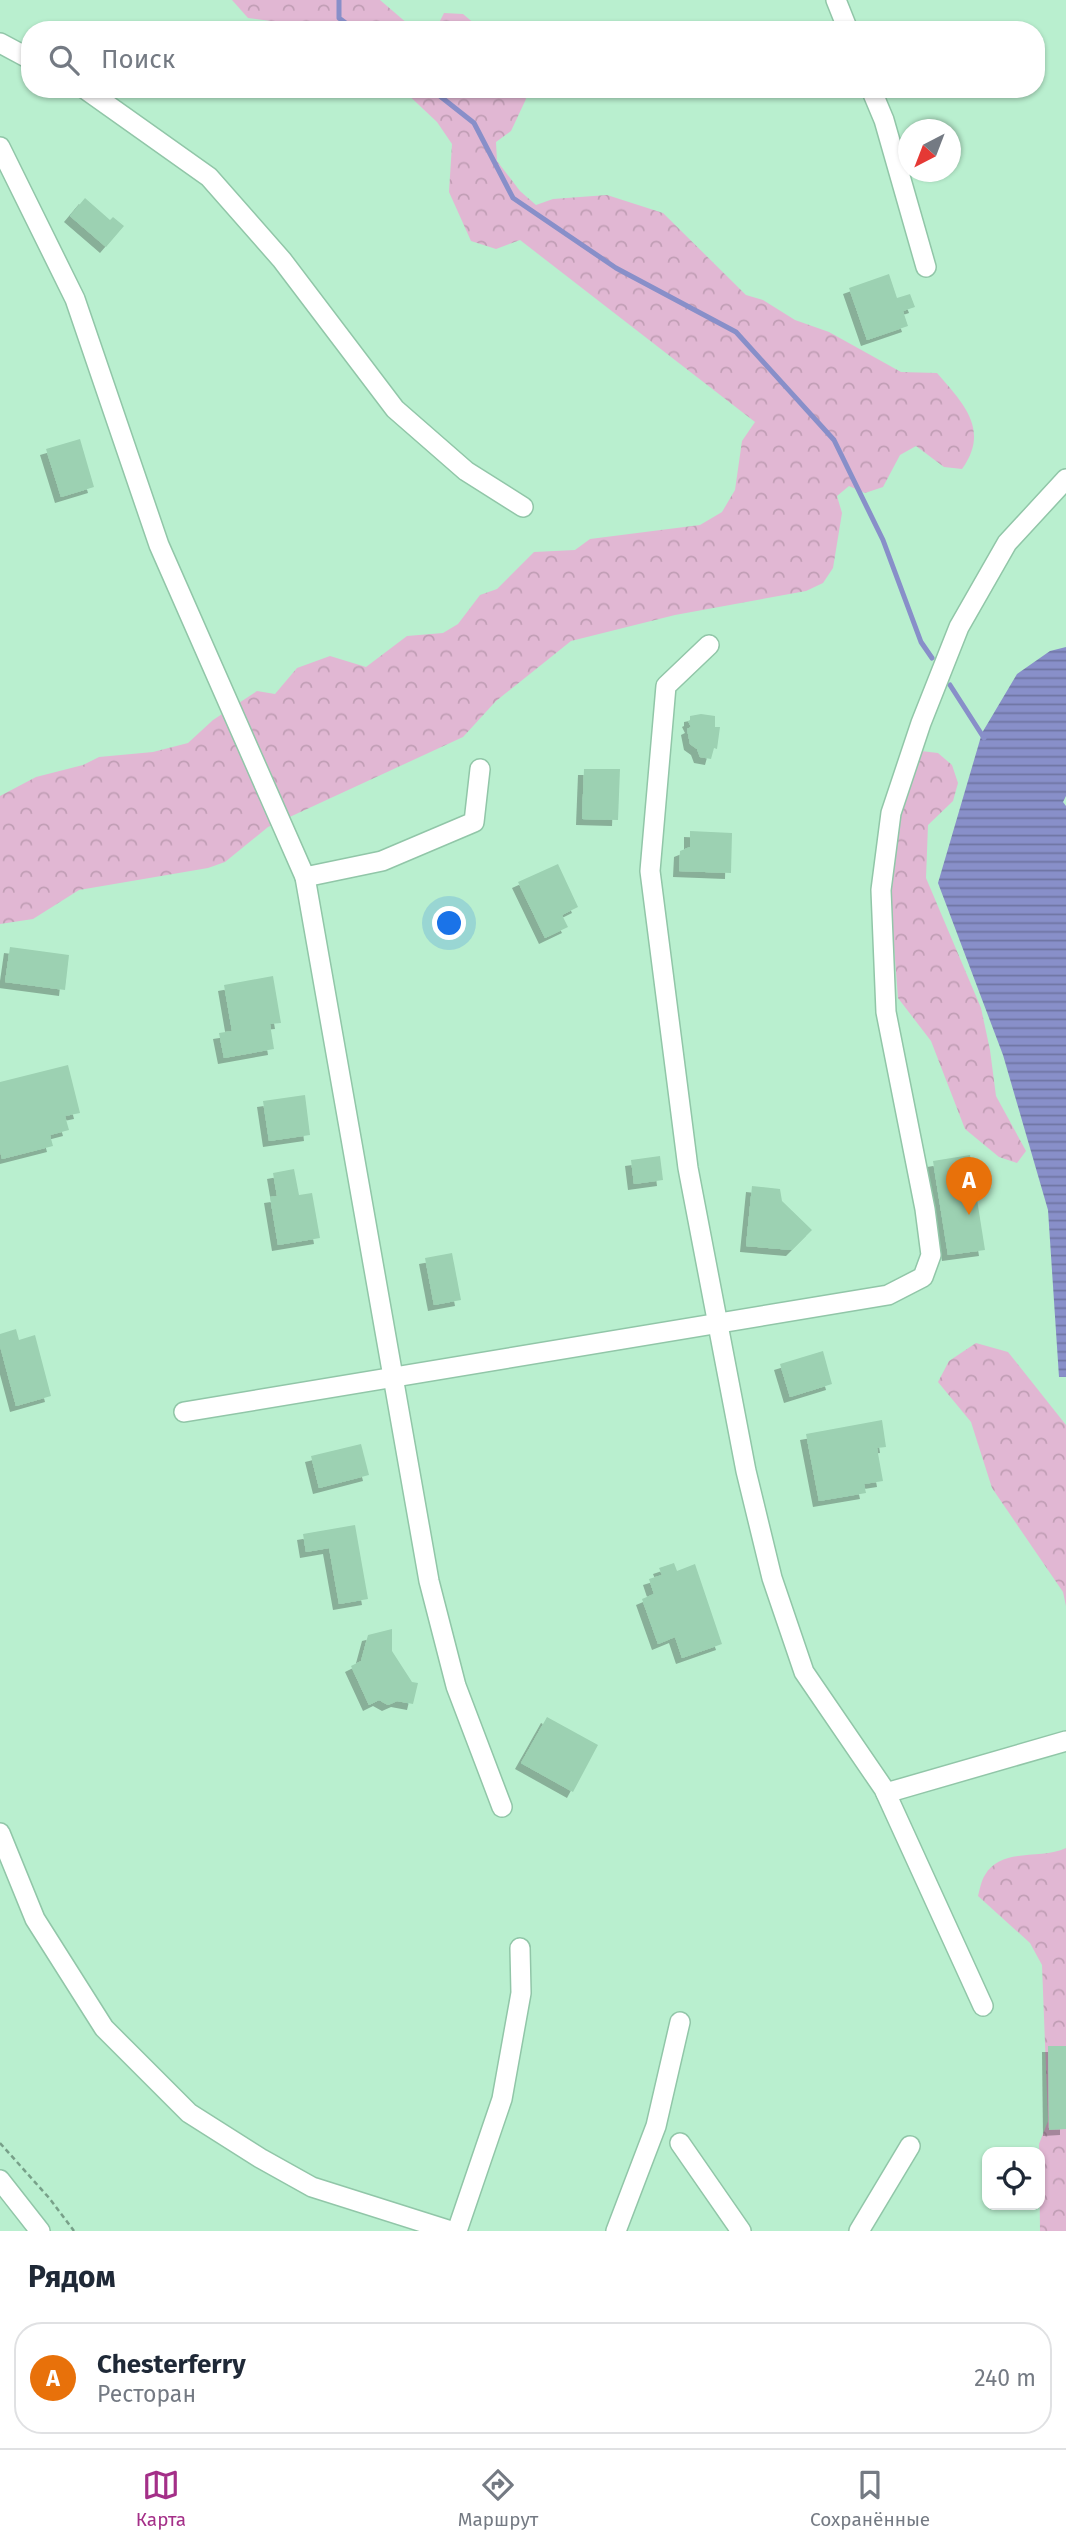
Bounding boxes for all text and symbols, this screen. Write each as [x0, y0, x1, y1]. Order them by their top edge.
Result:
search box [21, 21, 1045, 98]
icon: search [45, 41, 83, 79]
text: Поиск [101, 44, 175, 75]
north arrow [898, 119, 961, 182]
your location [432, 906, 466, 940]
pin: A [946, 1157, 992, 1215]
map controls [982, 2147, 1045, 2210]
button: locate [982, 2147, 1045, 2210]
text: Рядом [28, 2259, 116, 2295]
text: Chesterferry [97, 2349, 246, 2380]
text: A [46, 2364, 60, 2392]
text: 240 m [974, 2364, 1036, 2392]
text: Ресторан [97, 2380, 196, 2408]
tab: Карта [136, 2466, 186, 2531]
tab: Маршрут [458, 2466, 538, 2531]
tab: Сохранённые [810, 2466, 930, 2531]

